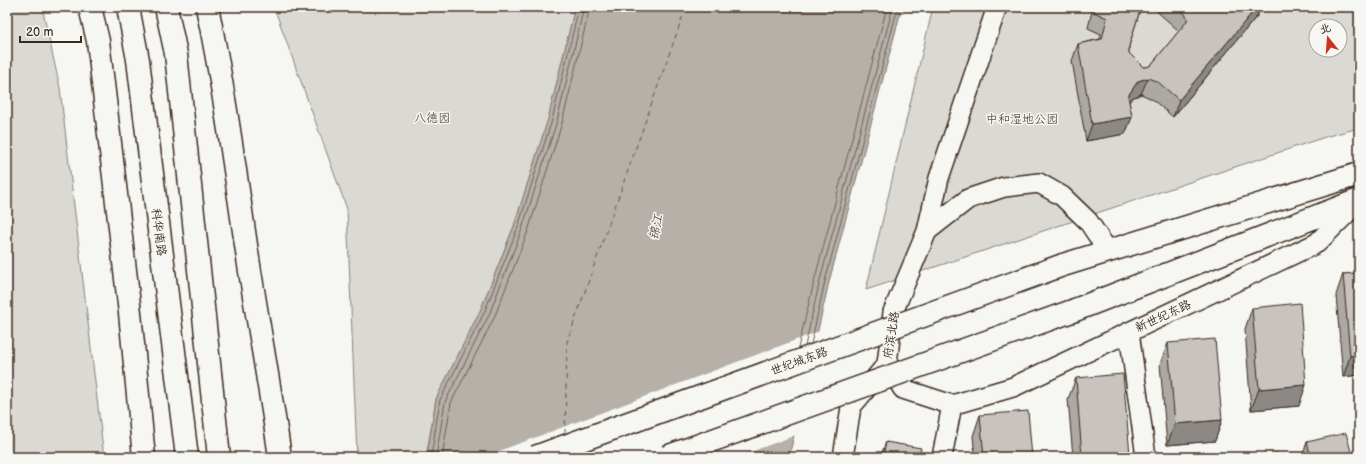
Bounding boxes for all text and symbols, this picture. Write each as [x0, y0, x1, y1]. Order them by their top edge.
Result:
scale bar [20, 18, 81, 44]
north arrow [1308, 18, 1348, 58]
text: 北 [1318, 21, 1332, 37]
text: 20 m [26, 25, 53, 40]
park label: 八德园 [414, 111, 450, 126]
park label: 中和湿地公园 [986, 112, 1058, 127]
street label: 科华南路 [148, 207, 169, 257]
water label: 锦江 [646, 212, 667, 241]
street label: 新世纪东路 [1133, 297, 1194, 336]
street label: 府滨北路 [880, 310, 903, 360]
street label: 世纪城东路 [768, 344, 830, 379]

